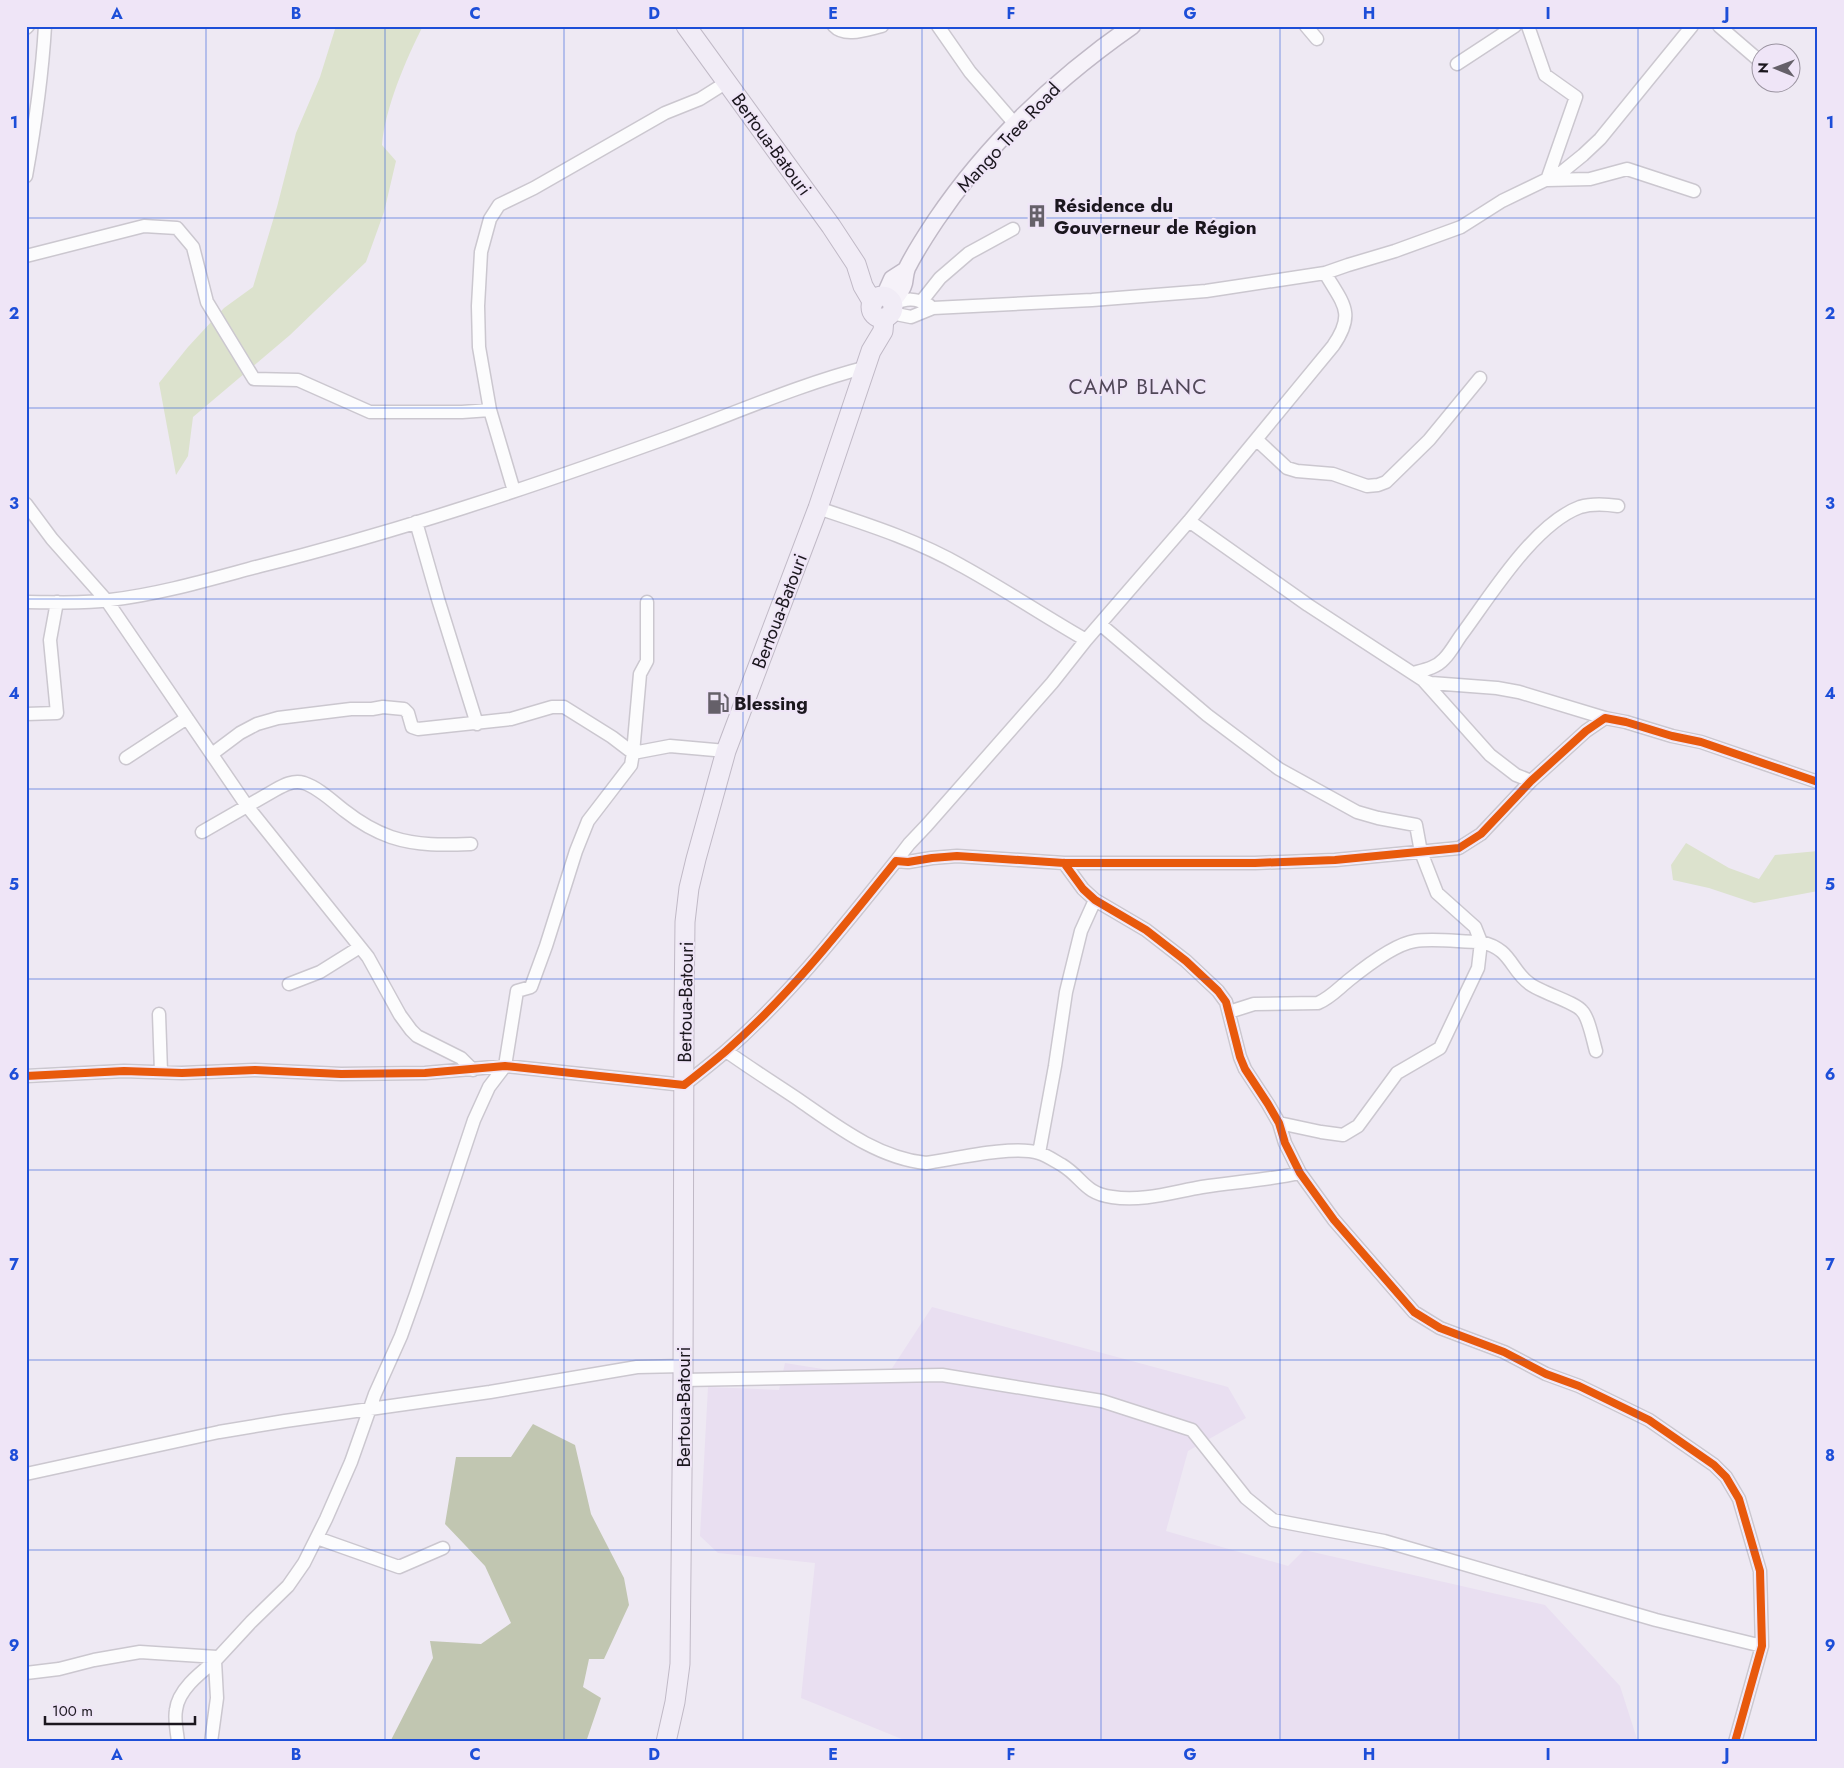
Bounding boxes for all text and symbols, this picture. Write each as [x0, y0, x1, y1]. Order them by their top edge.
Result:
text: A [110, 2, 123, 25]
text: B [291, 2, 301, 25]
text: C [469, 2, 481, 25]
text: D [648, 2, 660, 25]
text: E [828, 2, 838, 25]
text: F [1007, 2, 1015, 25]
text: G [1183, 2, 1197, 25]
text: H [1363, 2, 1375, 25]
text: I [1545, 2, 1551, 25]
text: J [1721, 2, 1730, 25]
north arrow [1752, 42, 1802, 92]
text: N [1753, 62, 1773, 74]
street label: Mango Tree Road [950, 76, 1066, 198]
street label: Bertoua-Batouri [725, 87, 818, 201]
text: 1 [10, 111, 18, 134]
text: 1 [1826, 111, 1834, 134]
place label: Résidence du Gouverneur de Région [1054, 192, 1257, 241]
building icon: Résidence du Gouverneur de Région [1024, 203, 1050, 229]
text: 2 [9, 302, 19, 325]
text: 2 [1825, 302, 1835, 325]
district label: CAMP BLANC [1068, 372, 1208, 402]
text: 3 [9, 492, 19, 515]
text: 3 [1825, 492, 1835, 515]
street label: Bertoua-Batouri [745, 550, 814, 673]
text: 4 [8, 682, 20, 705]
text: 4 [1824, 682, 1836, 705]
fuel station icon: Blessing [705, 690, 731, 716]
place label: Blessing [734, 690, 808, 717]
text: 5 [9, 873, 19, 896]
text: 5 [1825, 873, 1835, 896]
street label: Bertoua-Batouri [671, 941, 700, 1063]
text: 6 [9, 1063, 19, 1086]
text: 6 [1825, 1063, 1835, 1086]
text: 7 [9, 1253, 19, 1276]
text: 7 [1825, 1253, 1835, 1276]
street label: Bertoua-Batouri [670, 1346, 697, 1468]
text: 8 [9, 1444, 19, 1467]
text: 8 [1825, 1444, 1835, 1467]
text: 9 [9, 1634, 19, 1657]
text: 9 [1825, 1634, 1835, 1657]
scale bar [45, 1693, 195, 1725]
text: 100 m [52, 1700, 93, 1722]
text: A [110, 1743, 123, 1766]
text: B [291, 1743, 301, 1766]
text: C [469, 1743, 481, 1766]
text: D [648, 1743, 660, 1766]
text: E [828, 1743, 838, 1766]
text: F [1007, 1743, 1015, 1766]
text: G [1183, 1743, 1197, 1766]
text: H [1363, 1743, 1375, 1766]
text: I [1545, 1743, 1551, 1766]
text: J [1721, 1743, 1730, 1766]

